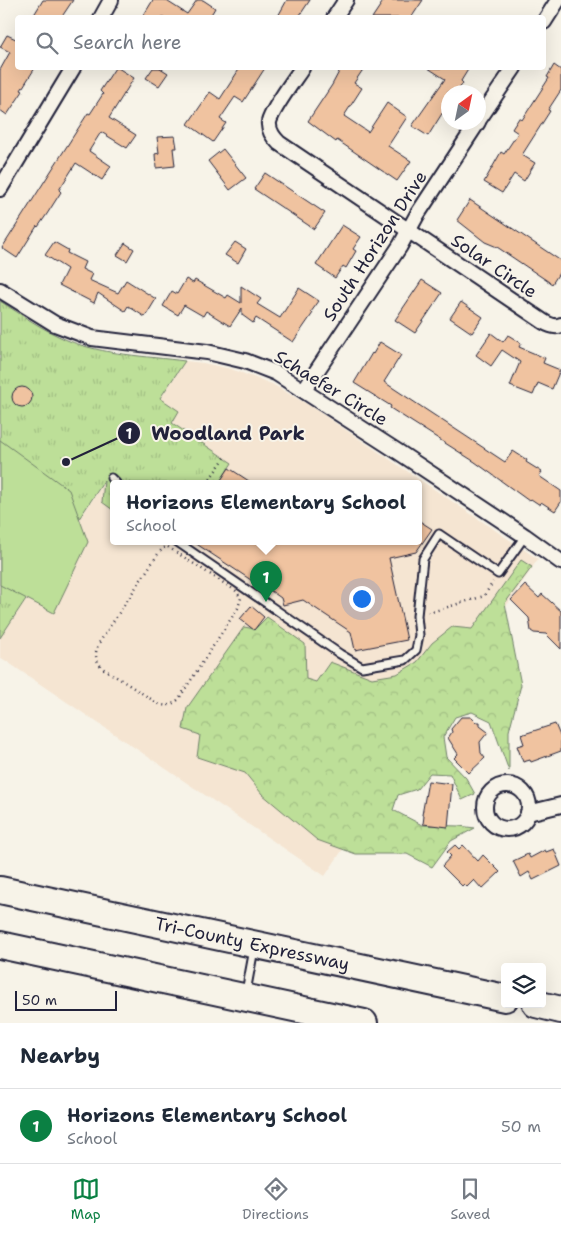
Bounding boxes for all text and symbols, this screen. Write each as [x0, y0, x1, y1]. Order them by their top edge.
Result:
search box [15, 15, 546, 70]
icon: search [33, 29, 61, 57]
text: Search here [73, 30, 182, 55]
north arrow [441, 85, 486, 130]
street label: South Horizon Drive [317, 166, 433, 326]
street label: Solar Circle [446, 228, 542, 304]
street label: Schaefer Circle [270, 345, 392, 431]
callout: Woodland Park [116, 416, 315, 450]
text: Woodland Park [151, 421, 305, 446]
text: 1 [126, 424, 133, 444]
popup [110, 480, 422, 545]
text: Horizons Elementary School [126, 490, 406, 515]
text: School [126, 515, 176, 536]
pin: 1 [250, 561, 282, 602]
your location [349, 586, 375, 612]
street label: Tri-County Expressway [153, 911, 352, 976]
map controls [501, 963, 546, 1008]
button: layers [501, 963, 546, 1008]
scale bar [15, 988, 118, 1011]
text: 50 m [22, 991, 57, 1009]
text: Nearby [20, 1042, 100, 1070]
text: Horizons Elementary School [67, 1103, 347, 1128]
text: 1 [32, 1116, 40, 1137]
text: 50 m [501, 1116, 541, 1137]
text: School [67, 1128, 117, 1149]
tab: Map [71, 1175, 101, 1223]
tab: Directions [242, 1175, 309, 1223]
tab: Saved [451, 1175, 490, 1223]

